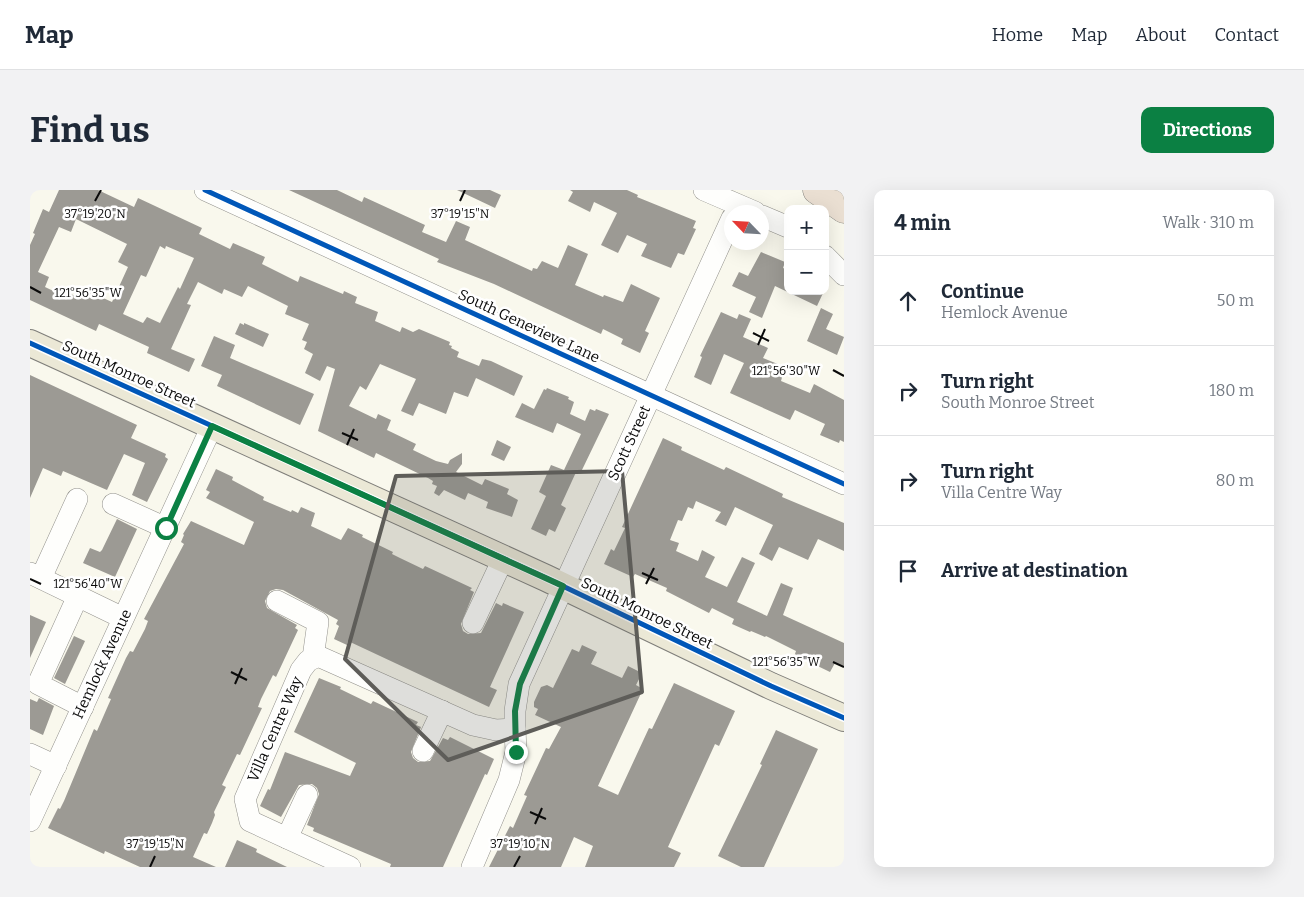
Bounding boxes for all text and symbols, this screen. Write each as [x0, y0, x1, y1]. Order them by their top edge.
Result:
text: Map [25, 21, 74, 49]
text: Home [992, 24, 1043, 46]
text: Map [1071, 24, 1107, 46]
text: About [1135, 24, 1186, 46]
text: Contact [1214, 24, 1279, 46]
button: Directions [1141, 107, 1274, 153]
text: Find us [30, 109, 150, 151]
north arrow [724, 205, 769, 250]
map controls [784, 205, 829, 295]
button: + [784, 205, 829, 250]
text: 37°19'20"N [64, 207, 126, 221]
text: 37°19'15"N [431, 207, 490, 221]
text: 4 min [894, 210, 951, 236]
text: Walk · 310 m [1162, 213, 1254, 232]
button: − [784, 250, 829, 295]
text: Continue [941, 280, 1024, 303]
street label: South Genevieve Lane [455, 285, 603, 367]
text: 121°56'35"W [54, 286, 122, 300]
icon: ahead [894, 287, 922, 315]
text: 50 m [1217, 291, 1254, 310]
text: Hemlock Avenue [941, 303, 1068, 322]
street label: South Monroe Street [60, 336, 199, 412]
text: 121°56'30"W [752, 364, 821, 378]
text: Turn right [941, 370, 1034, 393]
icon: right [894, 377, 922, 405]
text: 180 m [1209, 381, 1254, 400]
text: South Monroe Street [941, 393, 1095, 412]
street label: Scott Street [604, 402, 655, 484]
text: Turn right [941, 460, 1034, 483]
icon: right [894, 467, 922, 495]
text: 80 m [1216, 471, 1254, 490]
text: Villa Centre Way [941, 483, 1062, 502]
route start [155, 517, 178, 540]
icon: arrive [894, 557, 922, 585]
text: Arrive at destination [941, 559, 1128, 582]
street label: South Monroe Street [578, 573, 716, 653]
text: 121°56'40"W [54, 577, 123, 591]
street label: Hemlock Avenue [69, 606, 135, 722]
text: 121°56'35"W [752, 655, 820, 669]
street label: Villa Centre Way [244, 673, 306, 785]
route end [505, 741, 528, 764]
text: 37°19'15"N [126, 837, 185, 851]
text: 37°19'10"N [490, 837, 550, 851]

